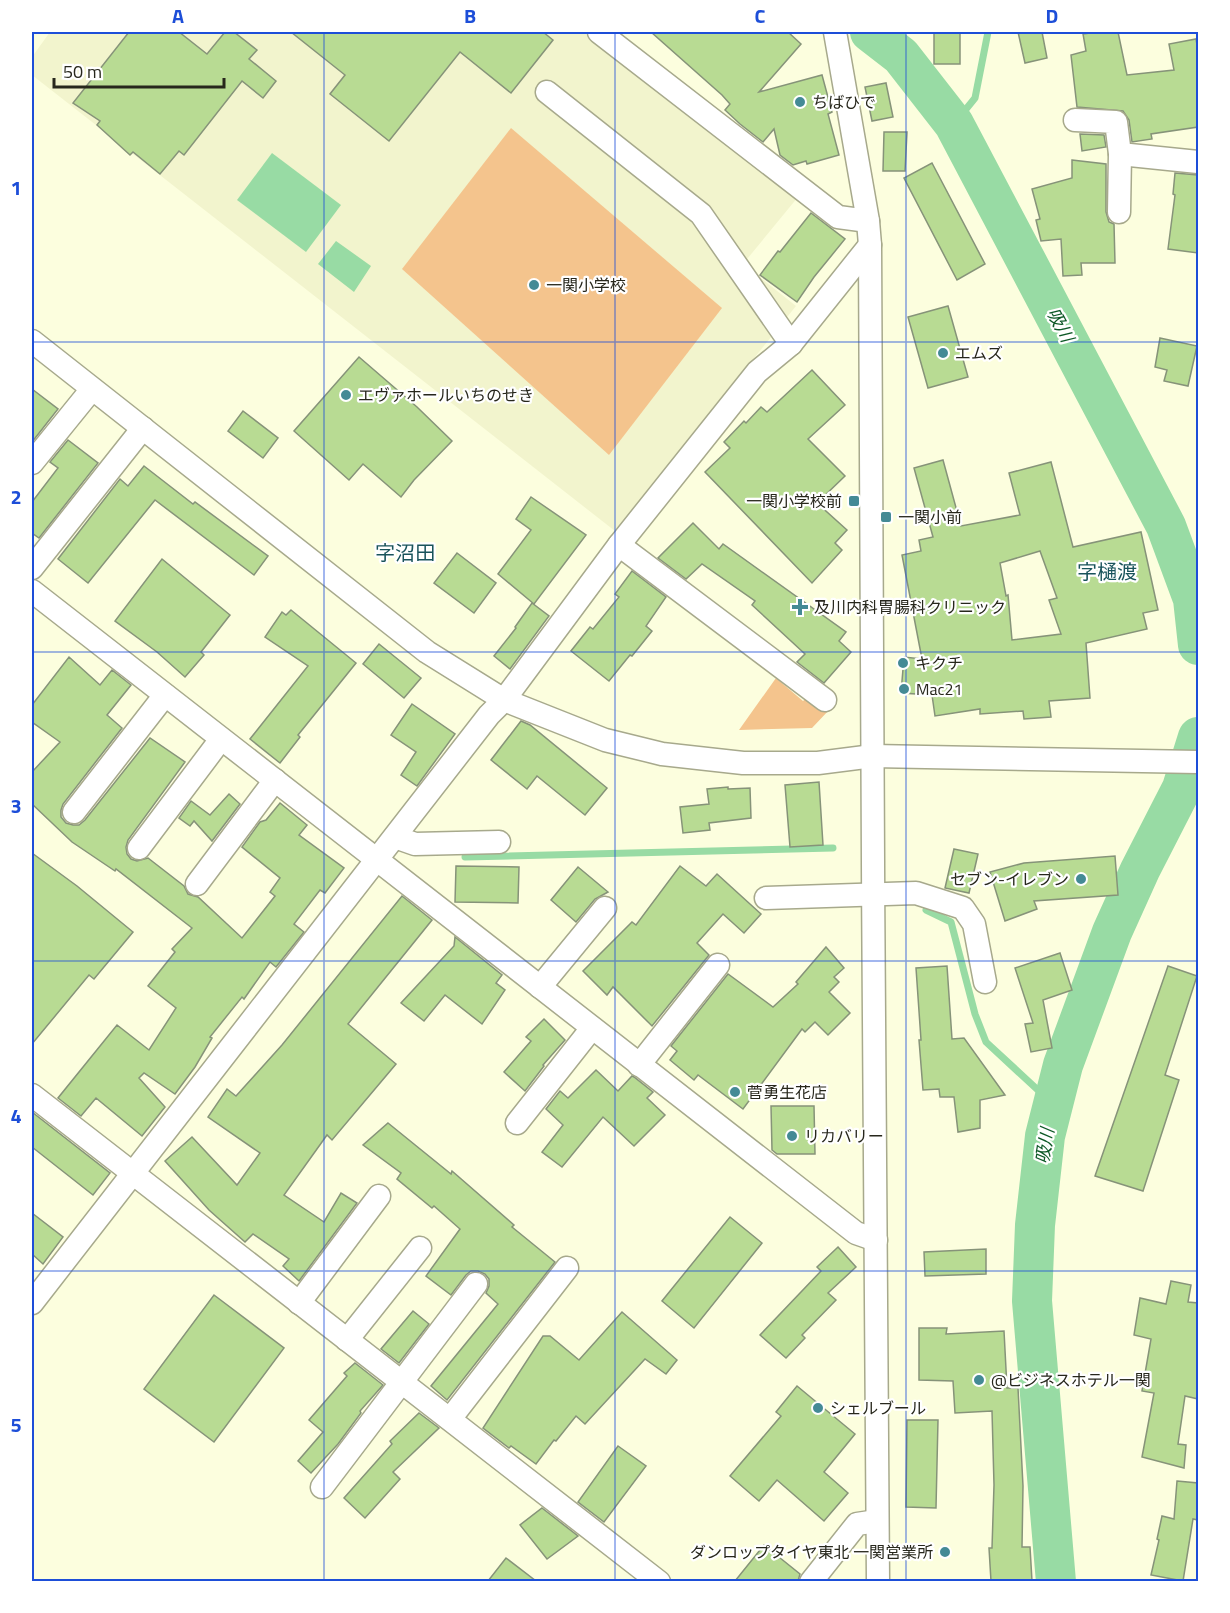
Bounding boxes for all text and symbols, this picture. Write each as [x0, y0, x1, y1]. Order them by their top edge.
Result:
text: A [172, 0, 184, 31]
text: B [464, 0, 476, 31]
text: C [755, 0, 766, 31]
text: D [1046, 0, 1058, 31]
scale bar [54, 51, 224, 89]
text: 50 m [63, 58, 102, 85]
place label: ちばひで [812, 90, 876, 114]
marker: ちばひで [793, 95, 807, 109]
text: 1 [10, 172, 22, 203]
place label: 一関小学校 [546, 273, 626, 297]
marker: 一関小学校 [527, 278, 541, 292]
water label: 吸川 [1040, 303, 1082, 349]
place label: エムズ [955, 341, 1003, 365]
marker: エムズ [936, 346, 950, 360]
place label: エヴァホールいちのせき [358, 383, 534, 407]
marker: エヴァホールいちのせき [339, 388, 353, 402]
text: 2 [10, 481, 22, 512]
place label: 一関小学校前 [746, 489, 842, 513]
marker: 一関小学校前 [847, 494, 861, 508]
place label: 一関小前 [898, 505, 962, 529]
marker: 一関小前 [879, 510, 893, 524]
district label: 字沼田 [375, 537, 435, 568]
district label: 字樋渡 [1077, 556, 1137, 587]
place label: 及川内科胃腸科クリニック [814, 595, 1006, 619]
marker: 及川内科胃腸科クリニック [791, 598, 809, 616]
place label: キクチ [915, 651, 963, 675]
marker: キクチ [896, 656, 910, 670]
place label: Mac21 [916, 677, 962, 701]
marker: Mac21 [897, 682, 911, 696]
text: 3 [10, 790, 22, 821]
place label: セブン-イレブン [950, 867, 1069, 891]
marker: セブン-イレブン [1074, 872, 1088, 886]
place label: 菅勇生花店 [747, 1080, 827, 1104]
marker: 菅勇生花店 [728, 1085, 742, 1099]
text: 4 [10, 1100, 22, 1131]
place label: リカバリー [804, 1124, 884, 1148]
water label: 吸川 [1028, 1124, 1061, 1166]
marker: リカバリー [785, 1129, 799, 1143]
place label: @ビジネスホテル一関 [991, 1368, 1151, 1392]
marker: @ビジネスホテル一関 [972, 1373, 986, 1387]
place label: シェルブール [830, 1396, 926, 1420]
marker: シェルブール [811, 1401, 825, 1415]
text: 5 [10, 1409, 22, 1440]
place label: ダンロップタイヤ東北 一関営業所 [690, 1540, 933, 1564]
marker: ダンロップタイヤ東北 一関営業所 [938, 1545, 952, 1559]

